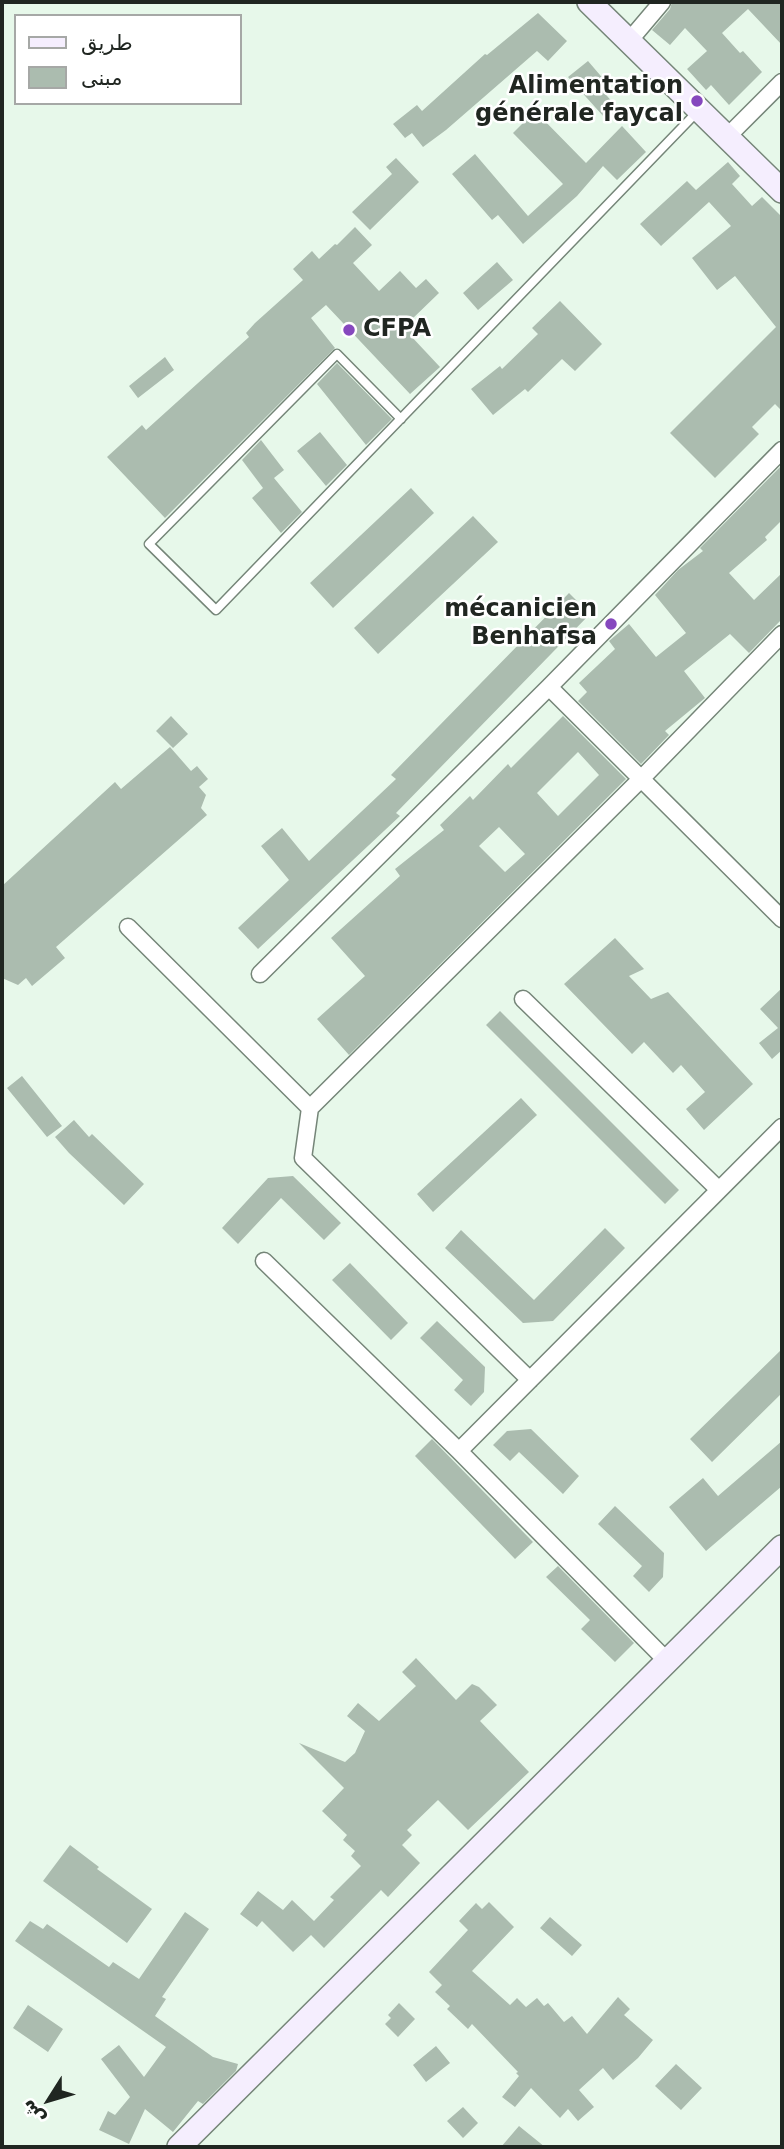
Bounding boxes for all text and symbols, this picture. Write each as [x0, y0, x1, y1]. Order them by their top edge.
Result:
legend [14, 14, 242, 105]
text: طريق [81, 31, 133, 55]
text: مبنى [81, 66, 122, 90]
place label: Alimentation générale faycal [475, 73, 683, 129]
marker: Alimentation générale faycal [689, 93, 705, 109]
place label: CFPA [363, 316, 431, 344]
marker: CFPA [341, 322, 357, 338]
place label: mécanicien Benhafsa [444, 596, 597, 652]
marker: mécanicien Benhafsa [603, 616, 619, 632]
north arrow [14, 2065, 84, 2135]
text: ش [16, 2096, 49, 2130]

